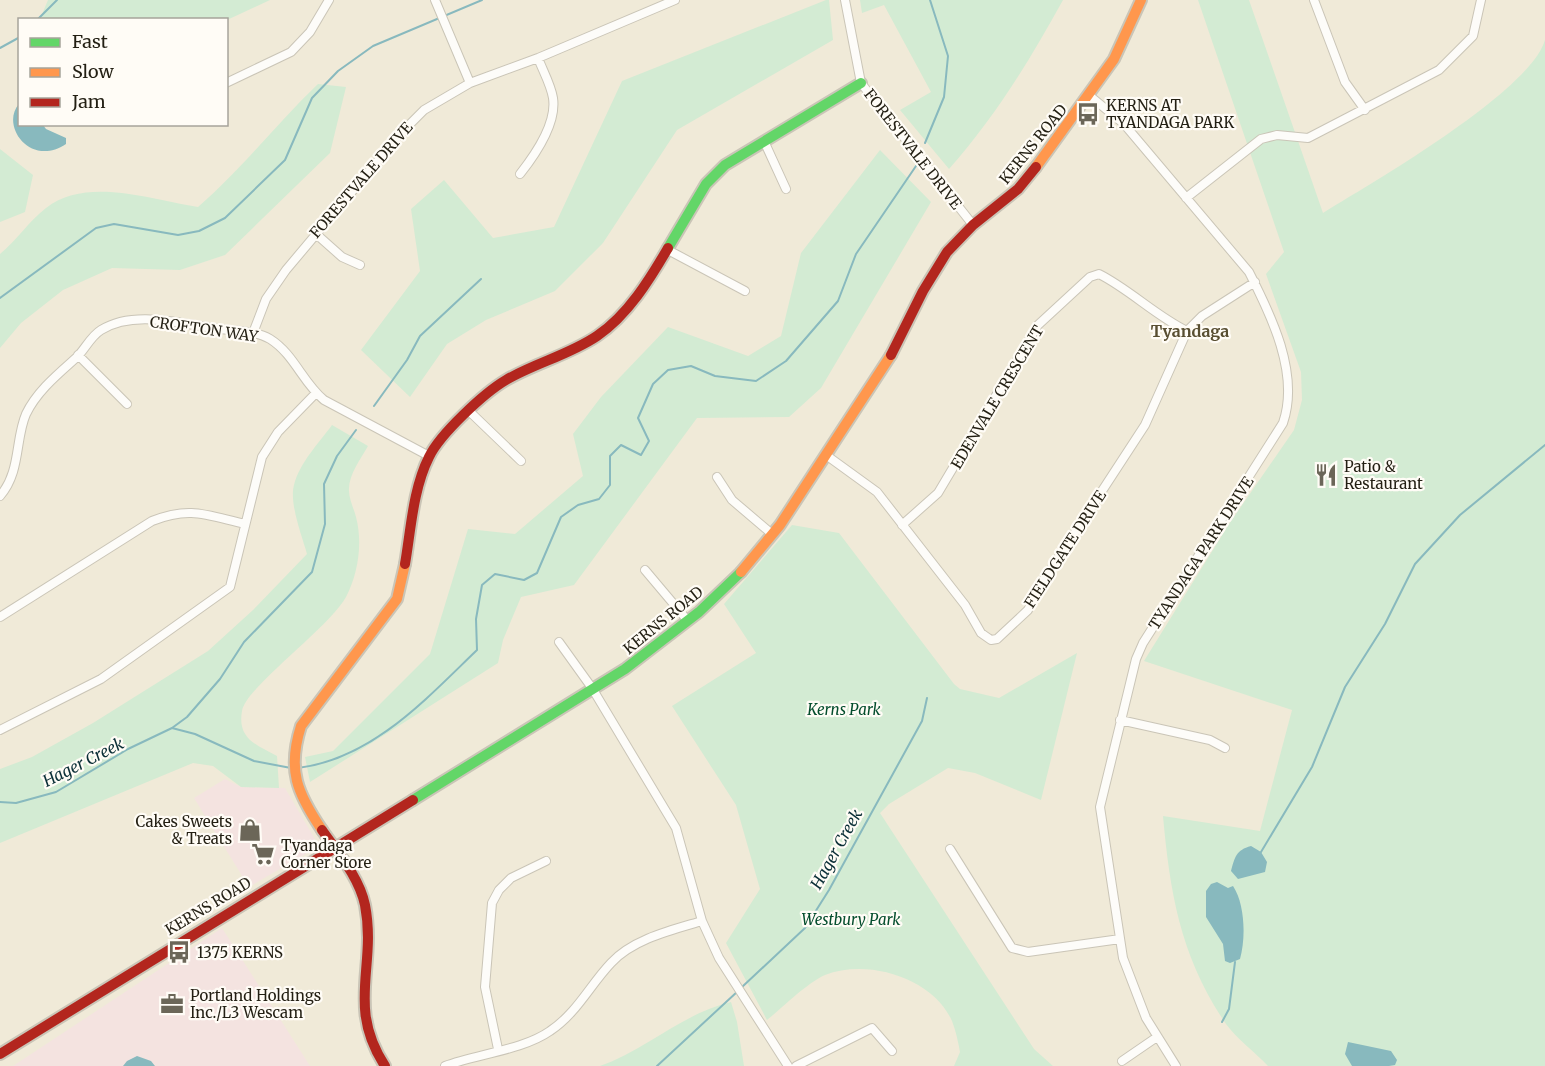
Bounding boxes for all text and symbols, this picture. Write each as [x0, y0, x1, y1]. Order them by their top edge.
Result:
legend [18, 18, 228, 126]
text: Fast [72, 30, 108, 53]
text: Slow [72, 60, 115, 83]
street label: FORESTVALE DRIVE [860, 85, 966, 213]
text: Jam [71, 90, 106, 113]
place label: KERNS AT TYANDAGA PARK [1106, 96, 1235, 132]
street label: KERNS ROAD [995, 100, 1071, 188]
bus stop icon: KERNS AT TYANDAGA PARK [1075, 101, 1101, 127]
street label: FORESTVALE DRIVE [305, 118, 417, 242]
street label: CROFTON WAY [149, 312, 260, 346]
street label: EDENVALE CRESCENT [947, 321, 1048, 472]
district label: Tyandaga [1151, 321, 1229, 341]
place label: Patio & Restaurant [1344, 457, 1423, 493]
restaurant icon: Patio & Restaurant [1313, 462, 1339, 488]
street label: TYANDAGA PARK DRIVE [1144, 472, 1258, 633]
street label: FIELDGATE DRIVE [1020, 486, 1110, 611]
street label: KERNS ROAD [619, 582, 707, 658]
park label: Kerns Park [806, 700, 882, 719]
water label: Hager Creek [38, 733, 127, 791]
water label: Hager Creek [805, 805, 866, 893]
place label: Cakes Sweets & Treats [136, 812, 232, 848]
shop icon: Cakes Sweets & Treats [237, 817, 263, 843]
place label: Tyandaga Corner Store [281, 836, 372, 872]
supermarket icon: Tyandaga Corner Store [250, 841, 276, 867]
street label: KERNS ROAD [161, 873, 255, 939]
park label: Westbury Park [801, 910, 901, 929]
bus stop icon: 1375 KERNS [166, 939, 192, 965]
place label: 1375 KERNS [197, 943, 283, 962]
place label: Portland Holdings Inc./L3 Wescam [190, 986, 321, 1022]
office icon: Portland Holdings Inc./L3 Wescam [159, 991, 185, 1017]

